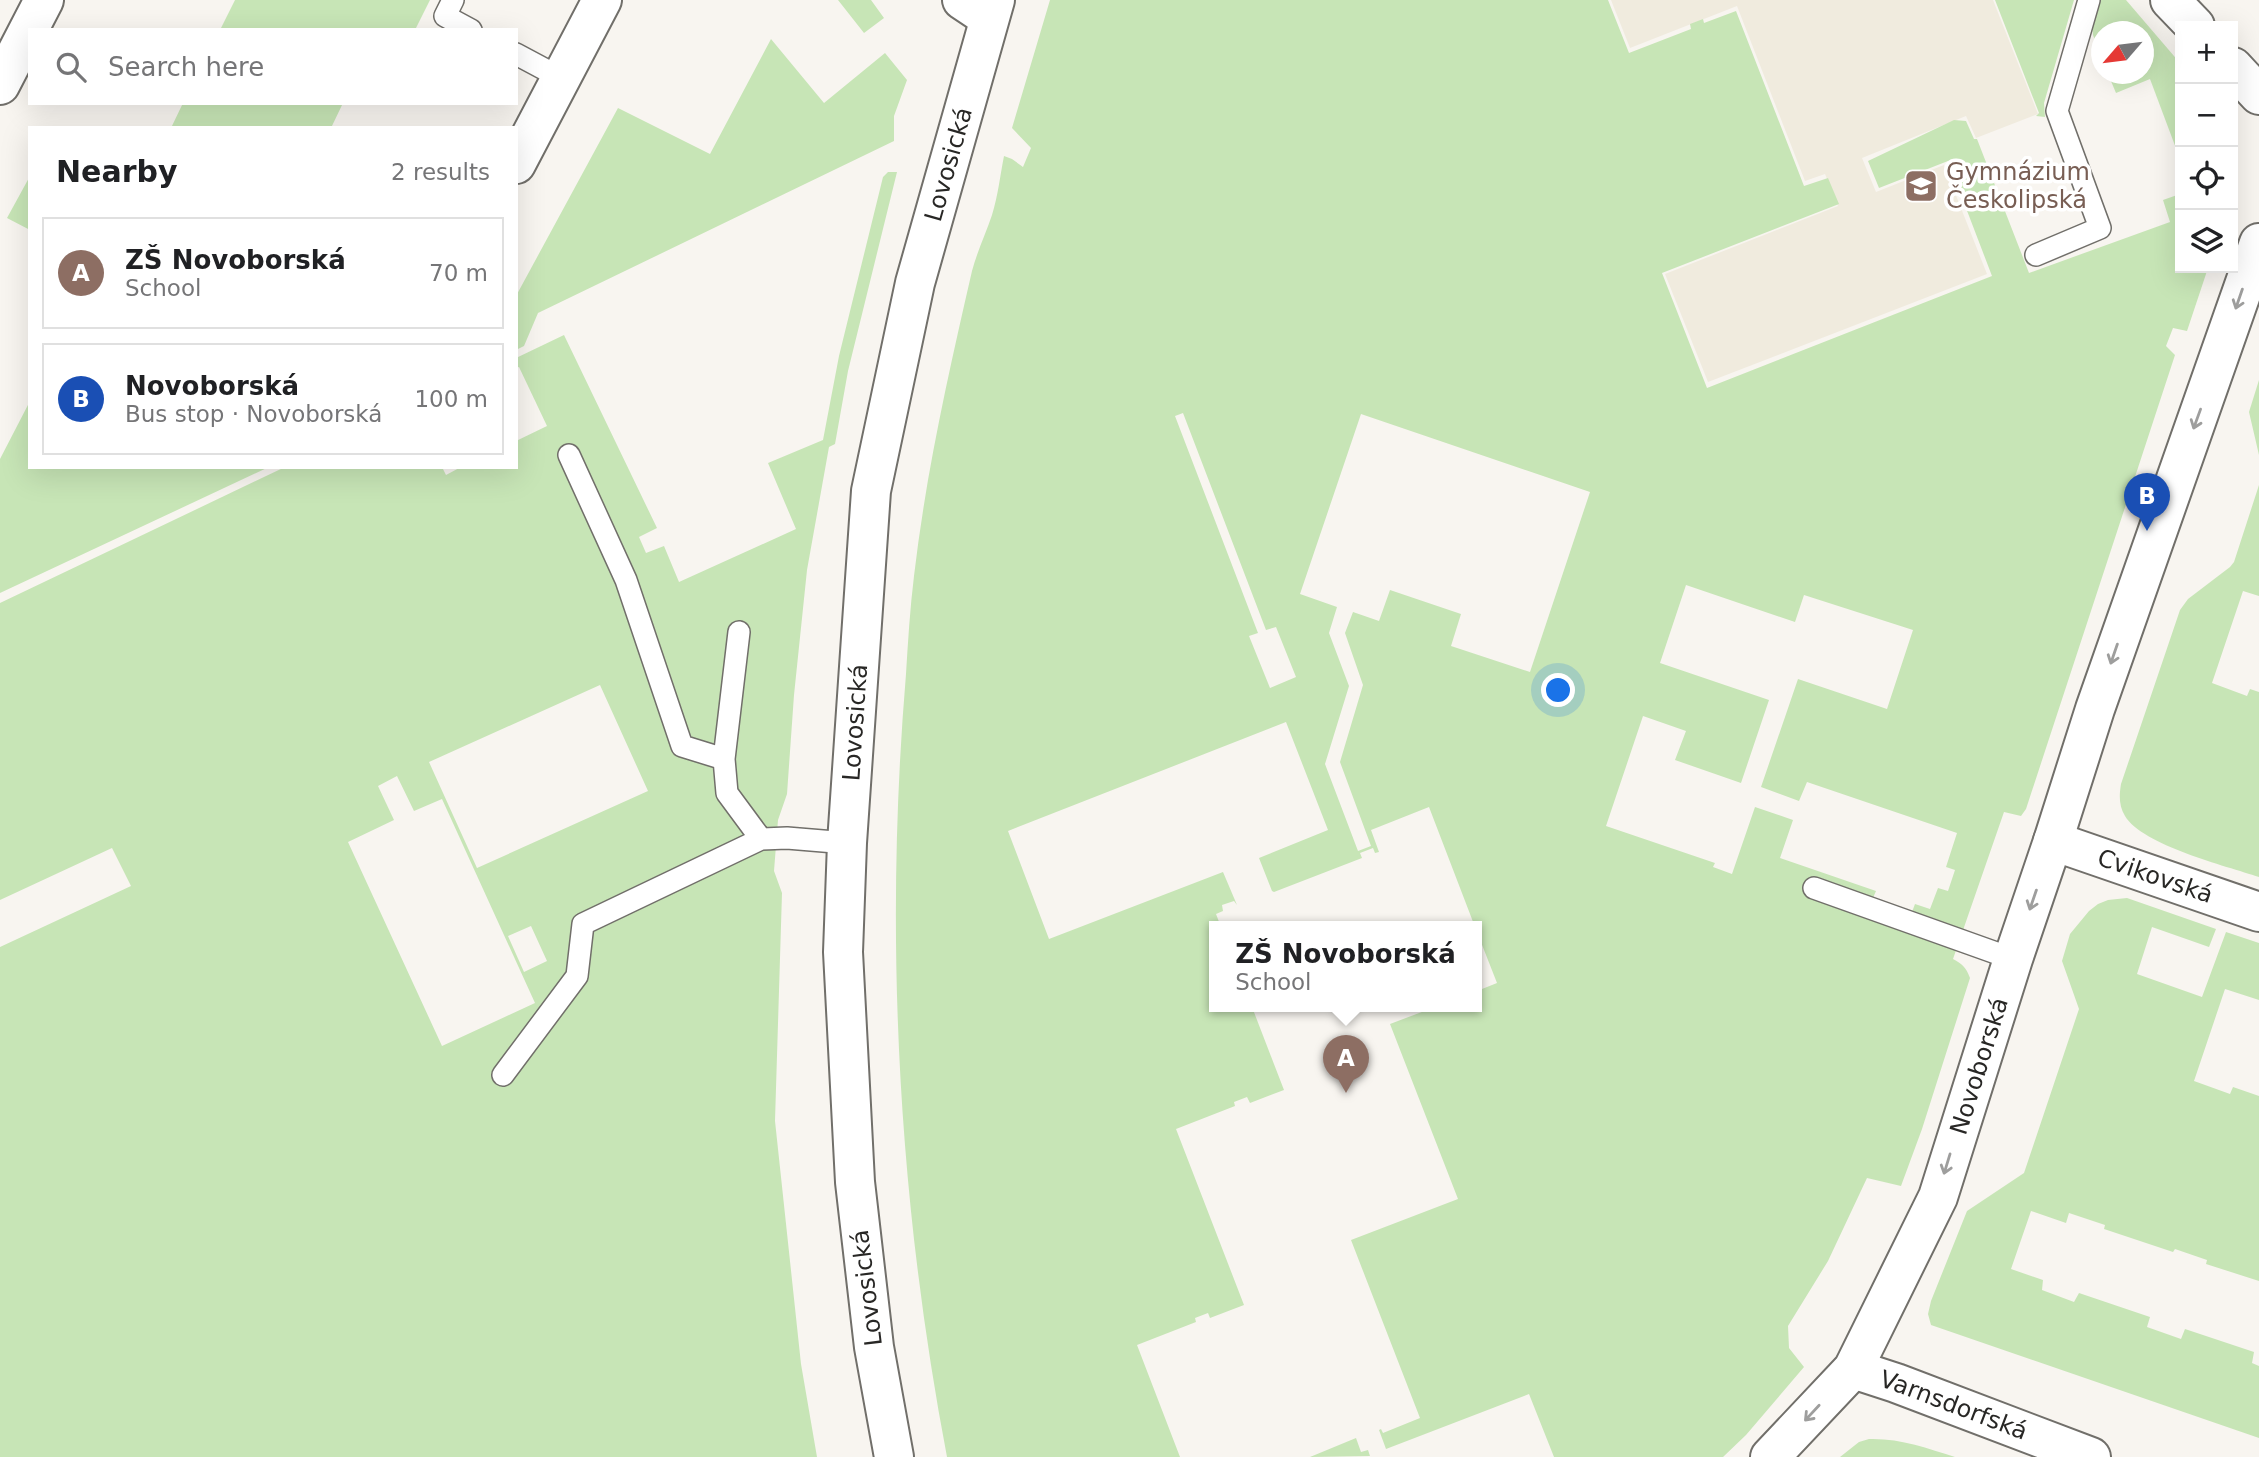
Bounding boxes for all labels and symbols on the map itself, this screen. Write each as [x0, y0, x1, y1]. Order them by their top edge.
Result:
north arrow [2091, 21, 2154, 84]
street label: Lovosická [919, 104, 978, 225]
place label: Gymnázium Českolipská [1946, 158, 2090, 214]
school or university icon: Gymnázium Českolipská [1902, 167, 1940, 205]
one-way arrow [2232, 287, 2245, 309]
one-way arrow [2189, 408, 2202, 430]
pin: B [2124, 473, 2170, 531]
one-way arrow [2107, 642, 2119, 664]
street label: Lovosická [837, 663, 873, 782]
your location [1541, 673, 1575, 707]
street label: Cvikovská [2094, 843, 2217, 909]
one-way arrow [2026, 888, 2038, 910]
street label: Novoborská [1945, 994, 2014, 1138]
pin: A [1323, 1035, 1369, 1093]
one-way arrow [1940, 1153, 1953, 1175]
street label: Lovosická [846, 1228, 888, 1348]
street label: Varnsdorfská [1877, 1365, 2031, 1446]
one-way arrow [1803, 1404, 1820, 1421]

